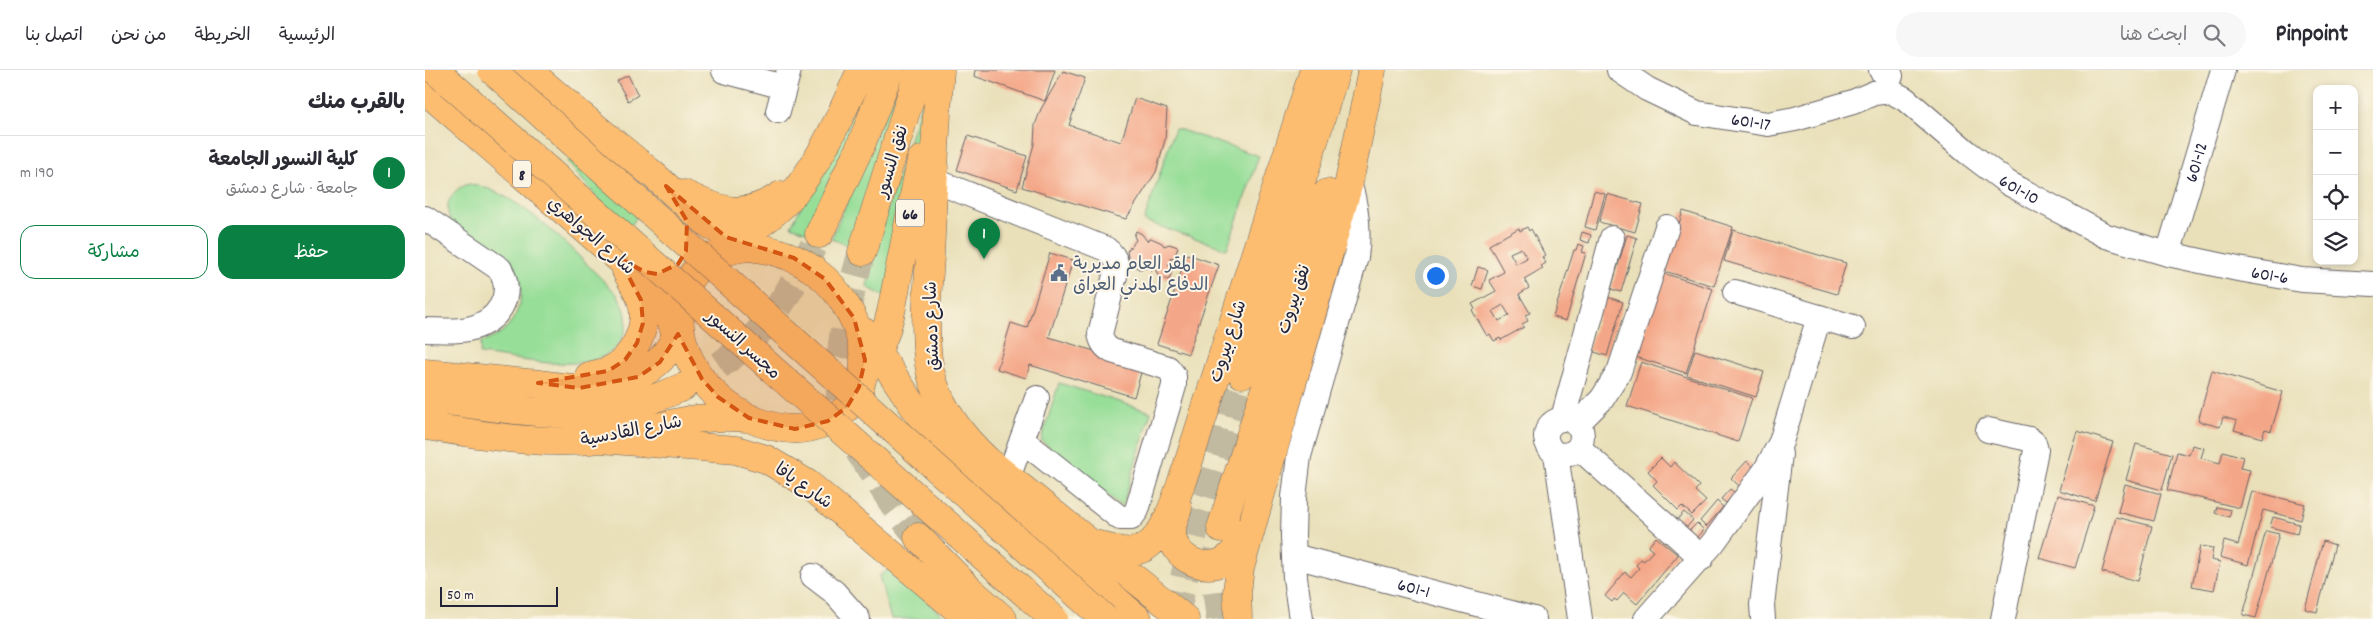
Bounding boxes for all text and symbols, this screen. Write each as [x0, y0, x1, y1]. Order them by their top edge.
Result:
search box [1896, 12, 2246, 57]
text: Pinpoint [2276, 18, 2348, 52]
icon: search [2200, 21, 2228, 49]
text: ابحث هنا [2120, 23, 2188, 50]
text: اتصل بنا [25, 24, 83, 49]
text: من نحن [111, 24, 167, 49]
text: الخريطة [195, 24, 251, 49]
text: الرئيسية [279, 24, 335, 49]
map controls [2313, 85, 2358, 265]
button: + [2313, 85, 2358, 130]
text: بالقرب منك [308, 89, 405, 119]
street label: 601-17 [1729, 108, 1772, 139]
street label: نفق النسور [870, 122, 916, 203]
button: − [2313, 130, 2358, 175]
street label: 601-12 [2180, 140, 2216, 186]
text: كلية النسور الجامعة [209, 148, 358, 175]
road number: 8 [513, 160, 531, 188]
text: 190 m [20, 162, 54, 185]
text: 1 [387, 162, 391, 185]
street label: 601-10 [1992, 170, 2043, 212]
button: locate [2313, 175, 2358, 220]
text: جامعة · شارع دمشق [226, 178, 358, 201]
street label: شارع الجواهري [541, 192, 640, 282]
road number: 66 [896, 200, 924, 226]
pin: 1 [968, 218, 1000, 259]
button: layers [2313, 220, 2358, 265]
button: مشاركة [20, 225, 208, 279]
button: حفظ [218, 225, 405, 279]
place label: المقر العام مديرية الدفاع المدني العراق [1073, 253, 1208, 300]
street label: 601-6 [2249, 261, 2290, 292]
street label: نفق بيروت [1272, 262, 1318, 338]
public building icon: المقر العام مديرية الدفاع المدني العراق [1049, 263, 1069, 283]
your location [1423, 263, 1449, 289]
street label: شارع دمشق [919, 281, 948, 371]
street label: شارع بيروت [1204, 297, 1254, 386]
street label: مجسر النسور [698, 304, 785, 386]
street label: شارع القادسية [579, 410, 684, 455]
street label: شارع يافا [769, 458, 837, 516]
street label: 601-1 [1394, 574, 1432, 606]
scale bar [440, 584, 557, 607]
text: 50 m [447, 586, 474, 606]

